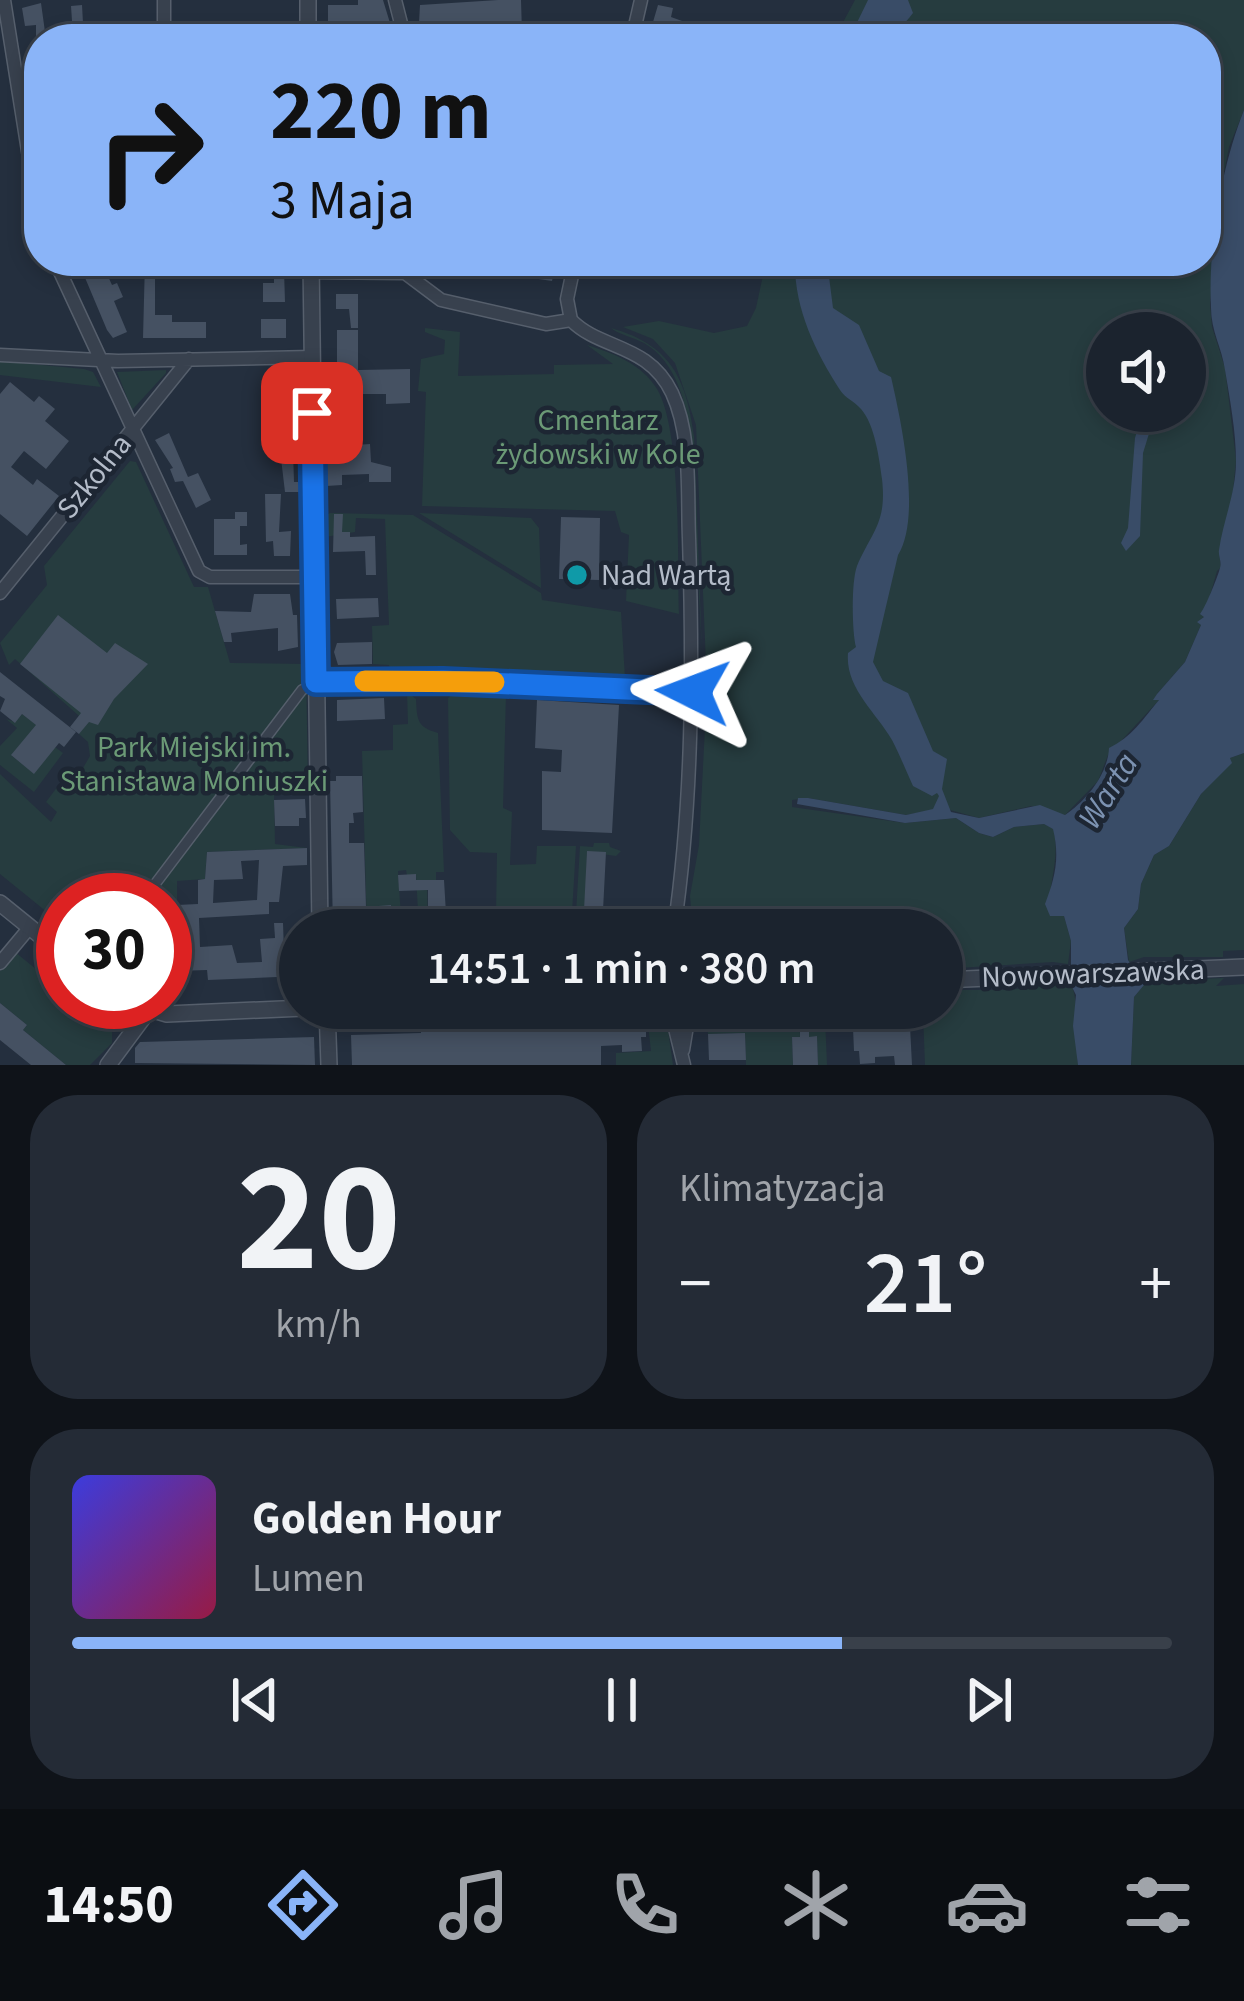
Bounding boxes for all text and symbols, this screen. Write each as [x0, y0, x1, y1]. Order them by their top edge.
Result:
text: 220 m [270, 52, 492, 172]
icon: right [72, 72, 228, 228]
text: 3 Maja [270, 163, 415, 240]
map controls [1086, 312, 1206, 432]
button: sound [1086, 312, 1206, 432]
pin [261, 362, 363, 464]
icon: arrive [279, 380, 345, 446]
park label: Cmentarz żydowski w Kole [495, 399, 701, 476]
street label: Szkolna [47, 424, 142, 528]
place label: Nad Wartą [601, 554, 731, 597]
marker: Nad Wartą [564, 562, 590, 588]
position arrow [630, 629, 756, 755]
park label: Park Miejski im. Stanisława Moniuszki [60, 726, 328, 803]
water label: Warta [1067, 744, 1150, 838]
speed limit sign: 30 [36, 873, 192, 1029]
text: 14:51 · 1 min · 380 m [427, 937, 815, 1001]
street label: Nowowarszawska [981, 948, 1205, 999]
text: 20 [236, 1108, 401, 1330]
text: Klimatyzacja [679, 1161, 885, 1217]
text: 21° [864, 1220, 987, 1348]
text: − [679, 1237, 712, 1331]
text: + [1139, 1237, 1172, 1331]
text: km/h [275, 1297, 362, 1353]
text: Golden Hour [252, 1487, 501, 1551]
text: Lumen [252, 1551, 365, 1607]
icon: previous [222, 1667, 288, 1733]
icon: pause [589, 1667, 655, 1733]
icon: next [956, 1667, 1022, 1733]
icon: directions [261, 1863, 345, 1947]
icon: music [432, 1863, 516, 1947]
icon: phone [603, 1863, 687, 1947]
icon: climate [774, 1863, 858, 1947]
icon: car [945, 1863, 1029, 1947]
icon: filters [1116, 1863, 1200, 1947]
text: 14:50 [44, 1867, 174, 1944]

